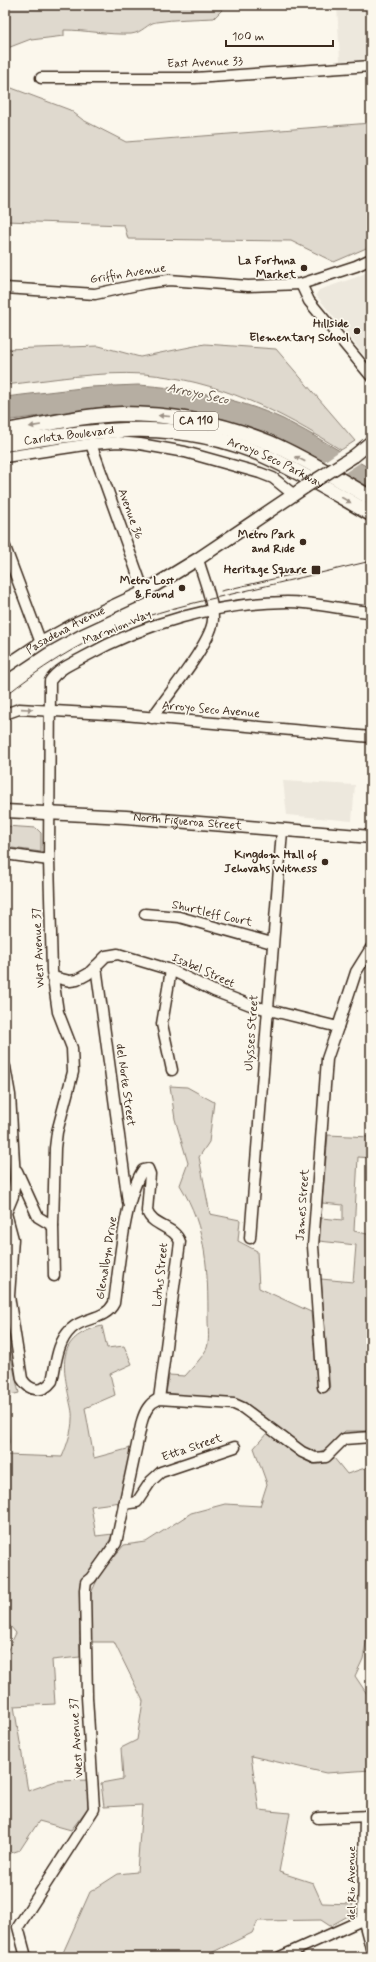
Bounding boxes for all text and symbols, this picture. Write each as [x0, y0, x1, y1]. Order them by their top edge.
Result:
scale bar [226, 22, 333, 48]
text: 100 m [232, 29, 264, 45]
street label: East Avenue 33 [167, 54, 243, 72]
place label: La Fortuna Market [238, 253, 297, 283]
street label: Griffin Avenue [89, 260, 167, 288]
marker: La Fortuna Market [299, 263, 309, 273]
place label: Hillside Elementary School [249, 316, 349, 346]
marker: Hillside Elementary School [352, 326, 362, 336]
water label: Arroyo Seco [166, 379, 231, 409]
road number: CA 110 [174, 412, 218, 430]
one-way arrow [158, 413, 170, 420]
street label: Carlota Boulevard [23, 423, 115, 449]
one-way arrow [29, 423, 41, 429]
street label: Arroyo Seco Parkway [225, 434, 327, 493]
one-way arrow [295, 455, 306, 462]
street label: Avenue 36 [113, 486, 147, 542]
one-way arrow [340, 496, 352, 503]
place label: Metro Park and Ride [238, 527, 296, 557]
marker: Metro Park and Ride [298, 537, 308, 547]
place label: Heritage Square [224, 562, 307, 578]
marker: Heritage Square [310, 564, 322, 576]
place label: Metro Lost & Found [120, 573, 175, 603]
marker: Metro Lost & Found [177, 583, 187, 593]
street label: Pasadena Avenue [23, 603, 108, 659]
street label: Marmion Way [80, 606, 154, 650]
street label: Arroyo Seco Avenue [161, 698, 261, 722]
one-way arrow [21, 706, 33, 713]
street label: North Figueroa Street [133, 810, 243, 834]
place label: Kingdom Hall of Jehovahs Witness [224, 847, 318, 877]
marker: Kingdom Hall of Jehovahs Witness [320, 857, 330, 867]
street label: Shurtleff Court [170, 897, 254, 931]
street label: West Avenue 37 [29, 908, 49, 988]
street label: Isabel Street [169, 950, 237, 992]
street label: Ulysses Street [241, 994, 263, 1072]
street label: del Norte Street [111, 1043, 139, 1128]
street label: James Street [292, 1168, 314, 1242]
street label: Glenalbyn Drive [93, 1215, 121, 1301]
street label: Lotus Street [150, 1242, 172, 1308]
street label: Etta Street [160, 1430, 224, 1466]
street label: West Avenue 37 [66, 1697, 88, 1779]
street label: del Rio Avenue [344, 1846, 360, 1920]

